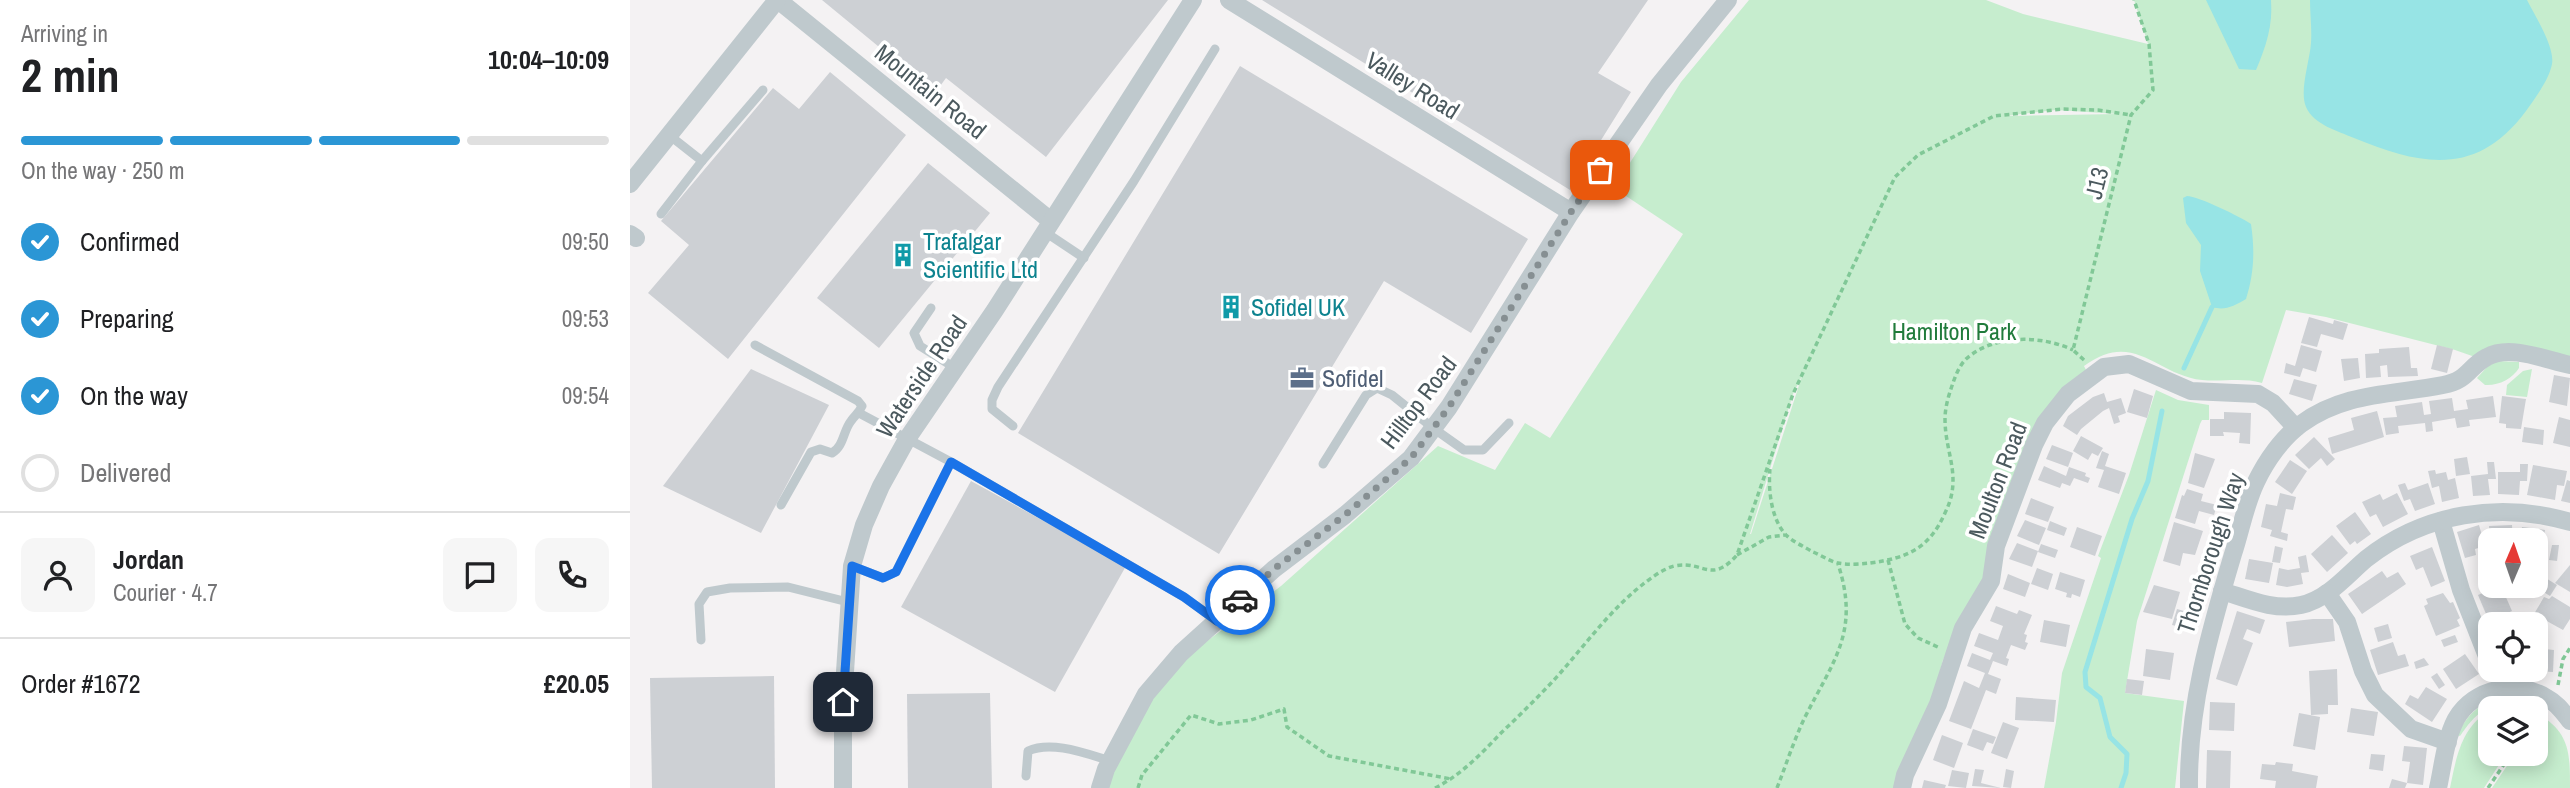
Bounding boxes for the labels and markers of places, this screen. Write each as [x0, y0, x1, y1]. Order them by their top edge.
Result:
pin [1570, 140, 1630, 200]
place label: Trafalgar Scientific Ltd [923, 225, 1038, 285]
building icon: Trafalgar Scientific Ltd [889, 241, 917, 269]
place label: Sofidel UK [1251, 291, 1345, 323]
building icon: Sofidel UK [1217, 293, 1245, 321]
place label: Sofidel [1322, 362, 1383, 394]
office icon: Sofidel [1288, 364, 1316, 392]
pin [813, 672, 873, 732]

